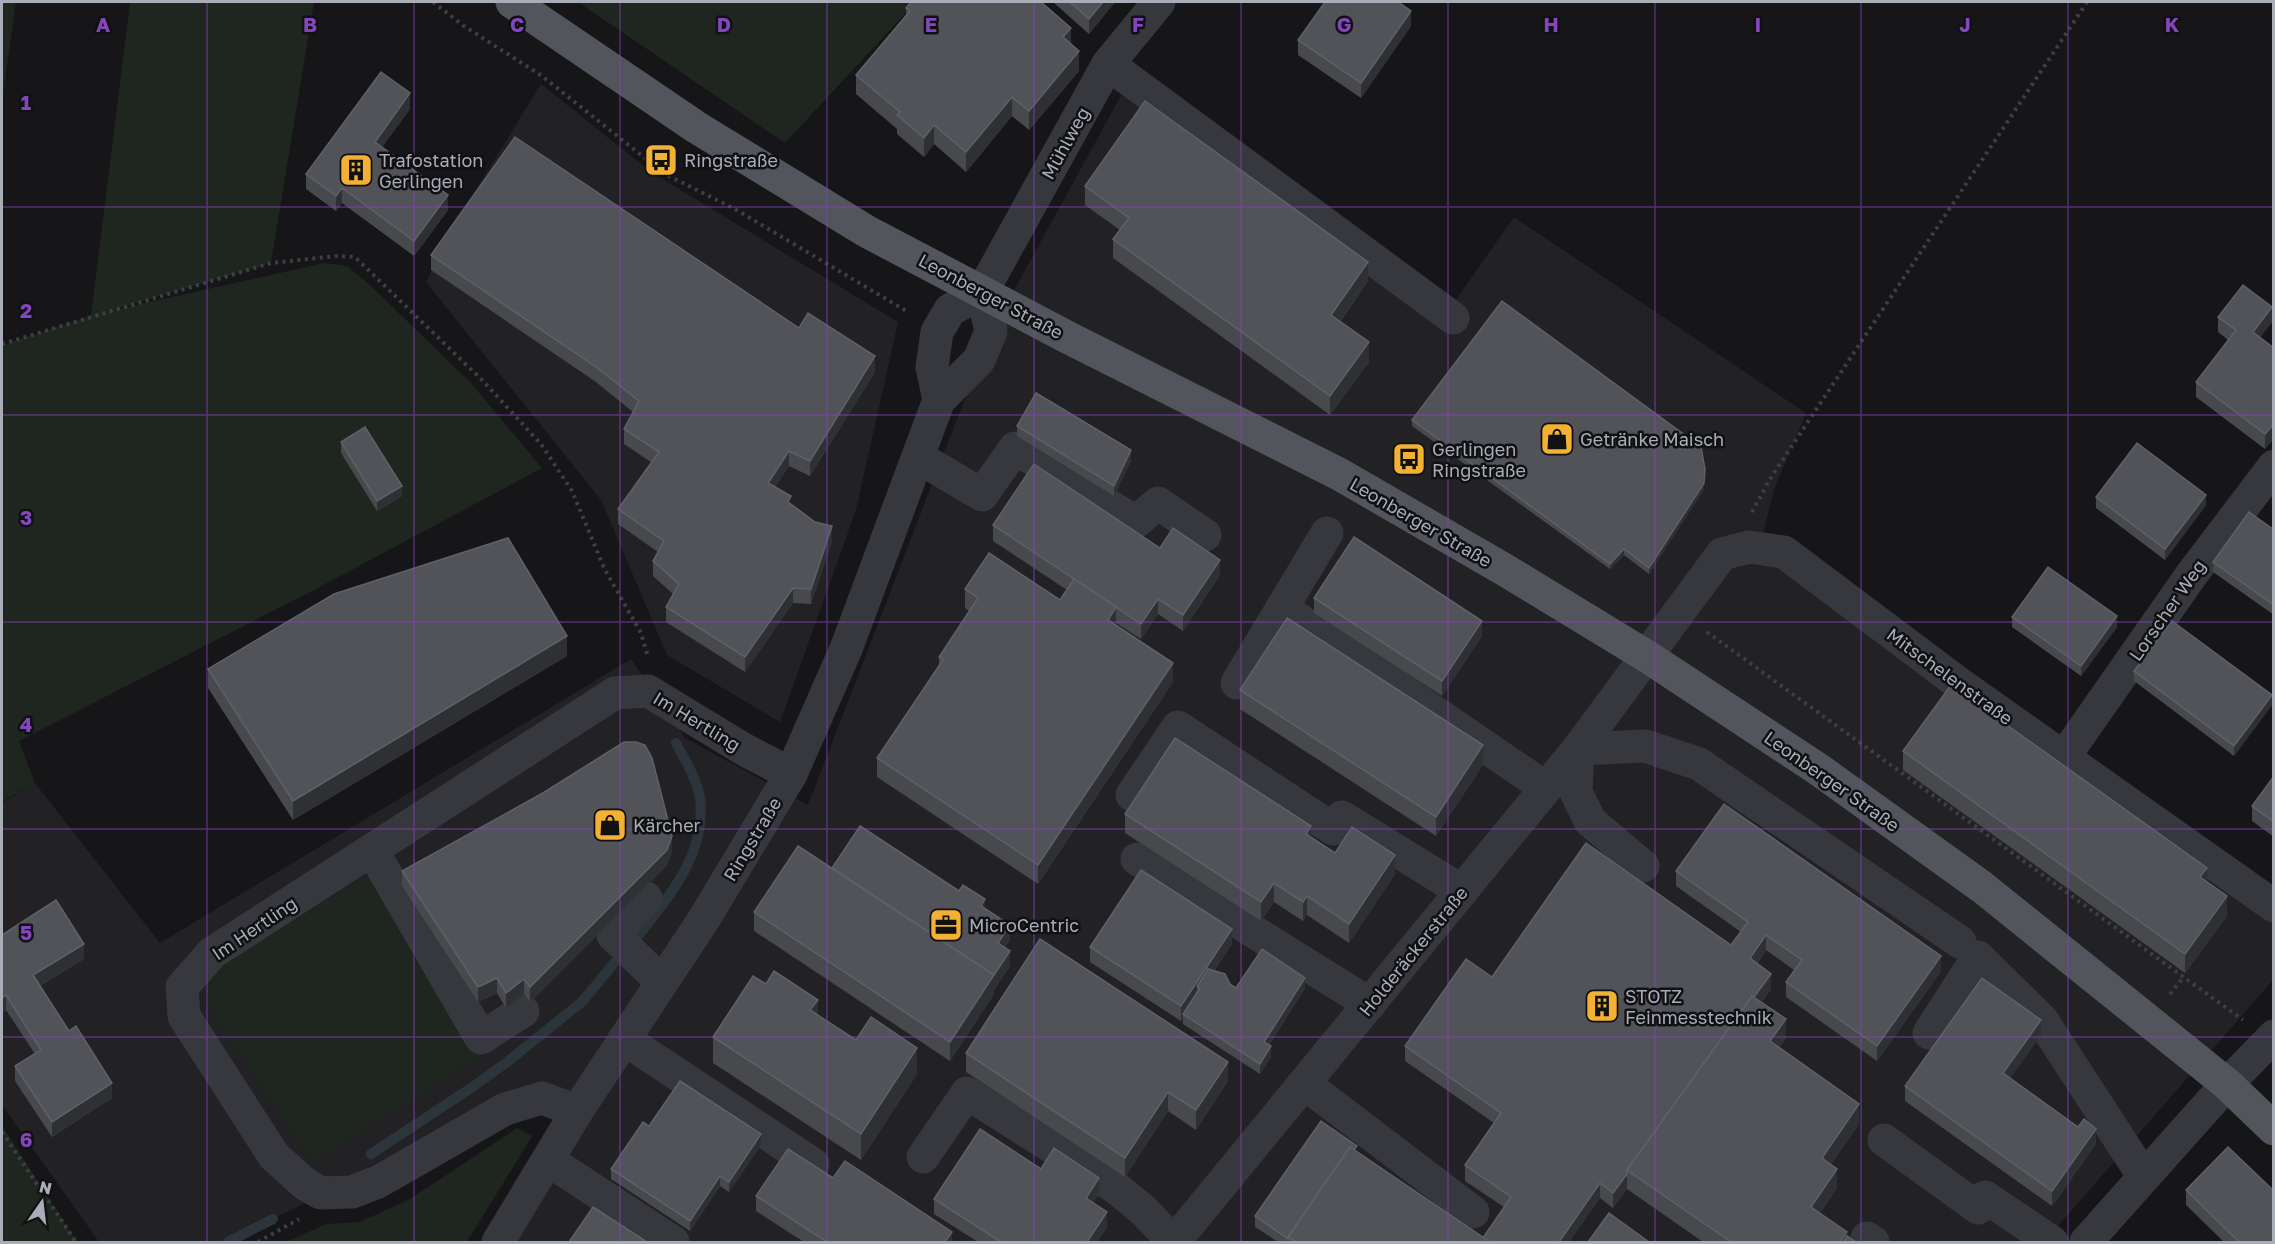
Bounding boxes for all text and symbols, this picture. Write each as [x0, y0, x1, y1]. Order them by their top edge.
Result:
text: A [96, 12, 110, 36]
text: B [303, 12, 317, 36]
text: C [510, 12, 524, 36]
text: D [717, 12, 731, 36]
text: E [925, 12, 937, 36]
text: F [1132, 12, 1144, 36]
text: G [1337, 12, 1351, 36]
text: H [1543, 12, 1559, 36]
text: I [1755, 12, 1761, 36]
text: J [1959, 12, 1971, 36]
text: K [2165, 12, 2180, 36]
text: 1 [21, 90, 31, 114]
street label: Mühlweg [1036, 103, 1094, 183]
bus stop icon: Ringstraße [643, 142, 679, 178]
place label: Trafostation Gerlingen [379, 149, 483, 192]
place label: Ringstraße [684, 149, 778, 171]
building icon: Trafostation Gerlingen [338, 152, 374, 188]
street label: Leonberger Straße [915, 249, 1067, 343]
text: 2 [20, 298, 32, 322]
shop icon: Getränke Maisch [1539, 421, 1575, 457]
place label: Getränke Maisch [1580, 428, 1724, 450]
place label: Gerlingen Ringstraße [1432, 438, 1526, 481]
bus stop icon: Gerlingen Ringstraße [1391, 441, 1427, 477]
street label: Leonberger Straße [1346, 472, 1496, 572]
text: 3 [20, 505, 32, 529]
street label: Lorscher Weg [2124, 555, 2210, 665]
street label: Mitschelenstraße [1883, 623, 2017, 729]
street label: Im Hertling [650, 686, 744, 756]
text: 4 [20, 712, 32, 736]
street label: Leonberger Straße [1760, 726, 1904, 836]
street label: Ringstraße [718, 793, 786, 885]
shop icon: Kärcher [592, 807, 628, 843]
place label: Kärcher [633, 814, 701, 836]
street label: Holderäckerstraße [1354, 882, 1472, 1020]
street label: Im Hertling [207, 892, 301, 964]
office icon: MicroCentric [928, 907, 964, 943]
place label: MicroCentric [969, 914, 1079, 936]
text: 5 [20, 920, 32, 944]
place label: STOTZ Feinmesstechnik [1625, 985, 1772, 1028]
building icon: STOTZ Feinmesstechnik [1584, 988, 1620, 1024]
text: 6 [20, 1127, 32, 1151]
north arrow [12, 1172, 72, 1232]
text: N [37, 1176, 54, 1199]

